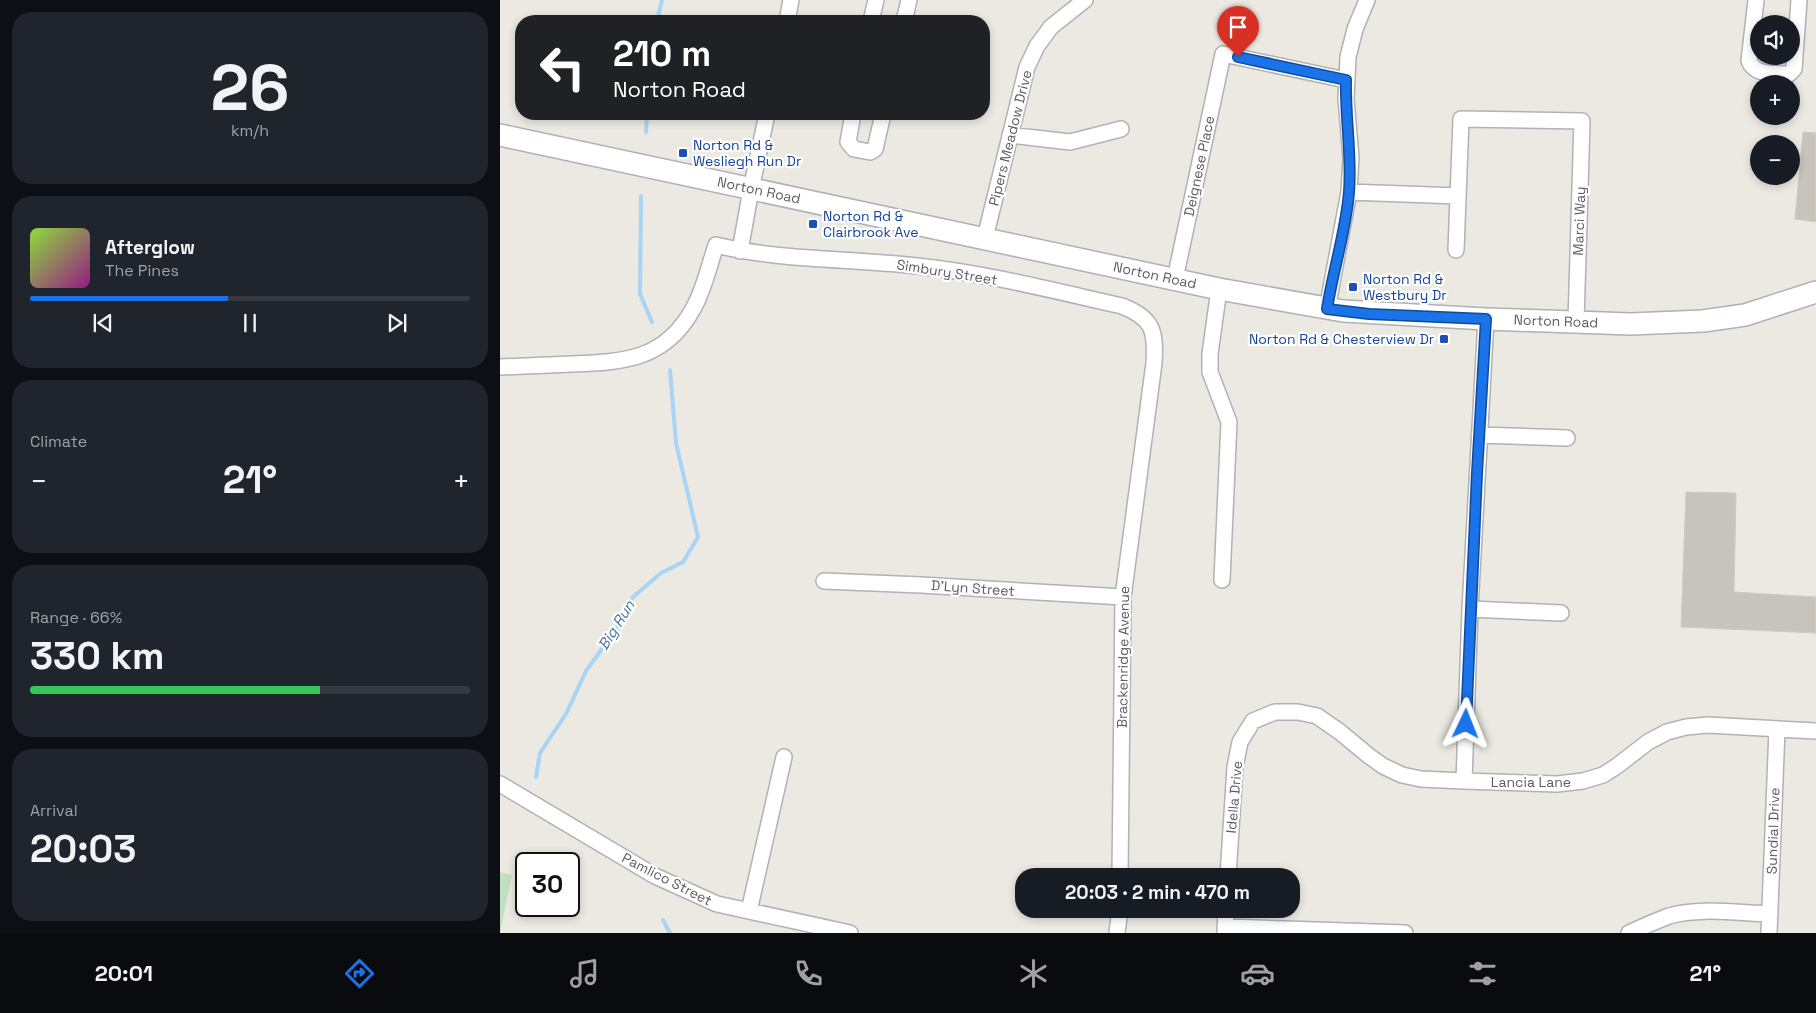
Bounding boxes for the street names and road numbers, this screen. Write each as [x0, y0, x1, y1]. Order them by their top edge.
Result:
street label: Pipers Meadow Drive [984, 68, 1036, 208]
street label: Deignese Place [1180, 114, 1218, 218]
street label: Norton Road [716, 172, 802, 208]
street label: Marci Way [1569, 186, 1589, 256]
street label: Simbury Street [895, 255, 999, 289]
street label: Norton Road [1112, 257, 1198, 293]
street label: Norton Road [1513, 311, 1599, 331]
street label: D'Lyn Street [931, 576, 1015, 600]
street label: Brackenridge Avenue [1113, 586, 1133, 728]
street label: Idella Drive [1222, 760, 1246, 834]
street label: Lancia Lane [1491, 773, 1571, 791]
street label: Sundial Drive [1762, 787, 1784, 875]
street label: Pamlico Street [619, 849, 715, 909]

